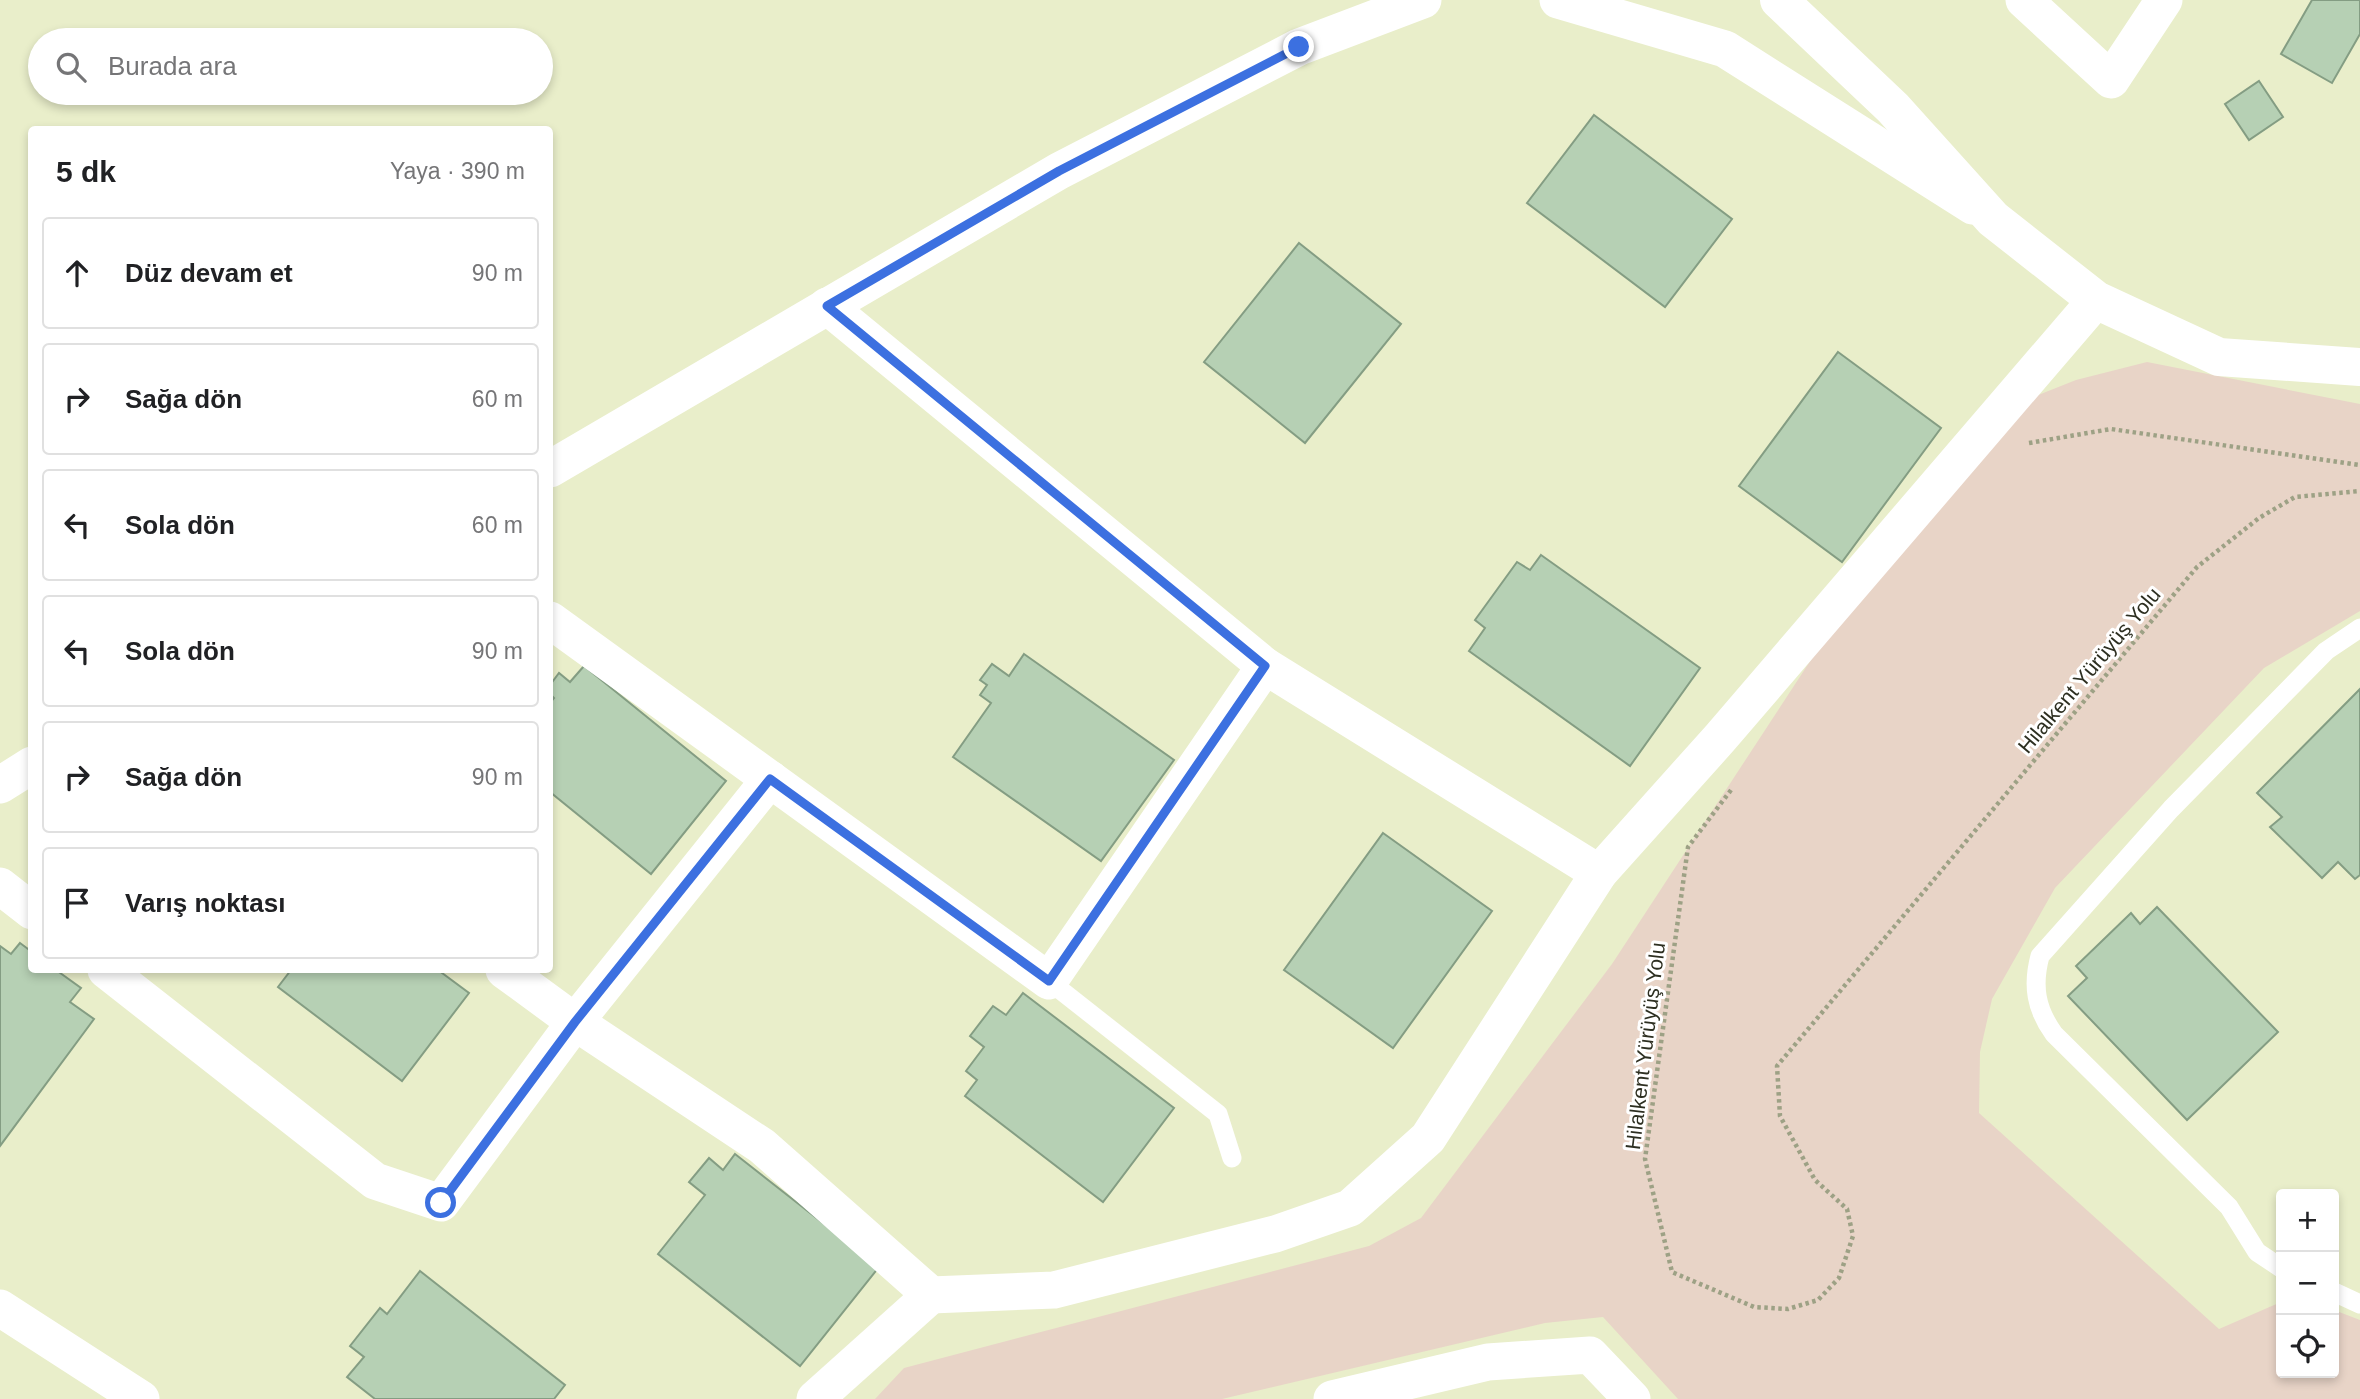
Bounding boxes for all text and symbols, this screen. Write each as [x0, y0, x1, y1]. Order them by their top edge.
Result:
search box [28, 28, 553, 105]
route end [1283, 31, 1314, 62]
icon: search [52, 48, 90, 86]
text: Burada ara [108, 51, 237, 81]
text: 5 dk [56, 155, 116, 188]
text: Yaya · 390 m [390, 158, 525, 184]
icon: ahead [58, 254, 96, 292]
text: Düz devam et [125, 258, 293, 288]
text: 90 m [472, 260, 523, 286]
icon: right [58, 380, 96, 418]
text: Sağa dön [125, 384, 242, 414]
text: 60 m [472, 386, 523, 412]
icon: left [58, 506, 96, 544]
text: Sola dön [125, 510, 235, 540]
text: 60 m [472, 512, 523, 538]
street label: Hilalkent Yürüyüş Yolu [2013, 583, 2165, 757]
icon: left [58, 632, 96, 670]
text: Sola dön [125, 636, 235, 666]
text: 90 m [472, 638, 523, 664]
icon: right [58, 758, 96, 796]
text: Sağa dön [125, 762, 242, 792]
text: 90 m [472, 764, 523, 790]
icon: arrive [58, 884, 96, 922]
text: Varış noktası [125, 888, 285, 918]
street label: Hilalkent Yürüyüş Yolu [1621, 941, 1669, 1151]
route start [425, 1187, 456, 1218]
map controls [2276, 1189, 2339, 1378]
button: + [2276, 1189, 2339, 1252]
button: − [2276, 1252, 2339, 1315]
button: locate [2276, 1315, 2339, 1378]

